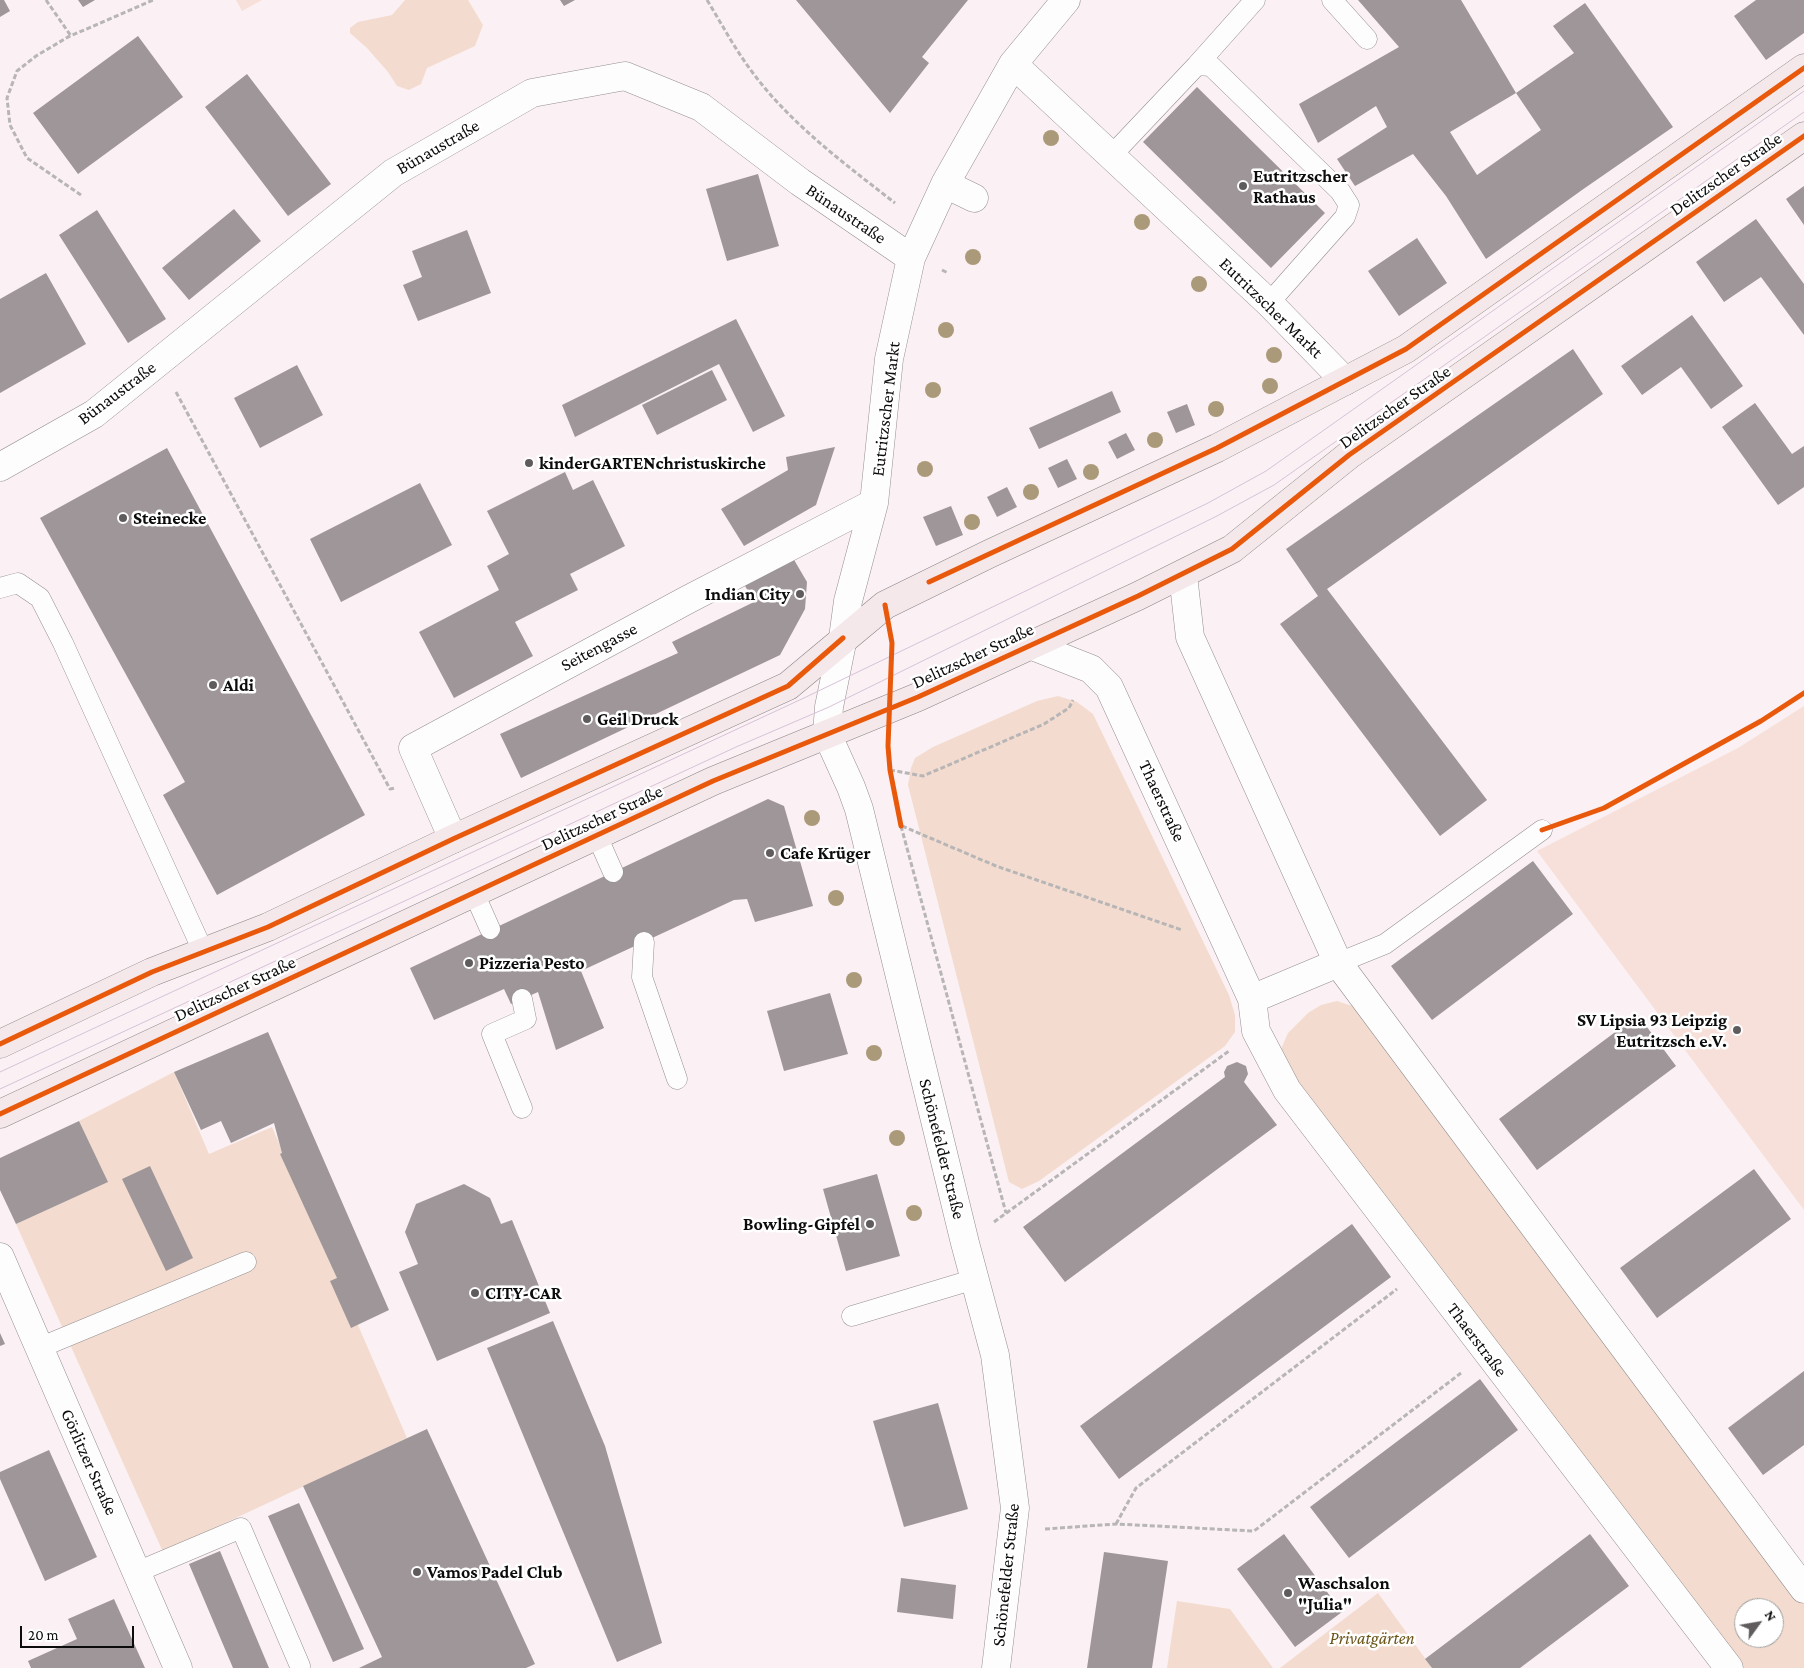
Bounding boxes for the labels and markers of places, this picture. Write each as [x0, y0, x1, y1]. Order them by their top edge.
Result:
place label: Eutritzscher Rathaus [1253, 165, 1348, 208]
marker: Eutritzscher Rathaus [1237, 180, 1249, 192]
place label: kinderGARTENchristuskirche [539, 452, 766, 474]
marker: kinderGARTENchristuskirche [523, 457, 535, 469]
place label: Steinecke [133, 507, 206, 529]
marker: Steinecke [117, 512, 129, 524]
place label: Indian City [705, 583, 790, 605]
marker: Indian City [794, 588, 806, 600]
place label: Aldi [223, 674, 254, 696]
marker: Aldi [207, 679, 219, 691]
place label: Geil Druck [597, 708, 678, 730]
marker: Geil Druck [581, 713, 593, 725]
place label: Cafe Krüger [780, 842, 871, 864]
marker: Cafe Krüger [764, 847, 776, 859]
place label: Pizzeria Pesto [479, 952, 585, 974]
marker: Pizzeria Pesto [463, 957, 475, 969]
place label: SV Lipsia 93 Leipzig Eutritzsch e.V. [1577, 1009, 1727, 1052]
marker: SV Lipsia 93 Leipzig Eutritzsch e.V. [1731, 1024, 1743, 1036]
place label: Bowling-Gipfel [743, 1213, 860, 1235]
marker: Bowling-Gipfel [864, 1218, 876, 1230]
place label: CITY-CAR [485, 1282, 562, 1304]
marker: CITY-CAR [469, 1287, 481, 1299]
place label: Vamos Padel Club [427, 1561, 563, 1583]
marker: Vamos Padel Club [411, 1566, 423, 1578]
place label: Waschsalon "Julia" [1298, 1572, 1390, 1615]
marker: Waschsalon "Julia" [1282, 1587, 1294, 1599]

